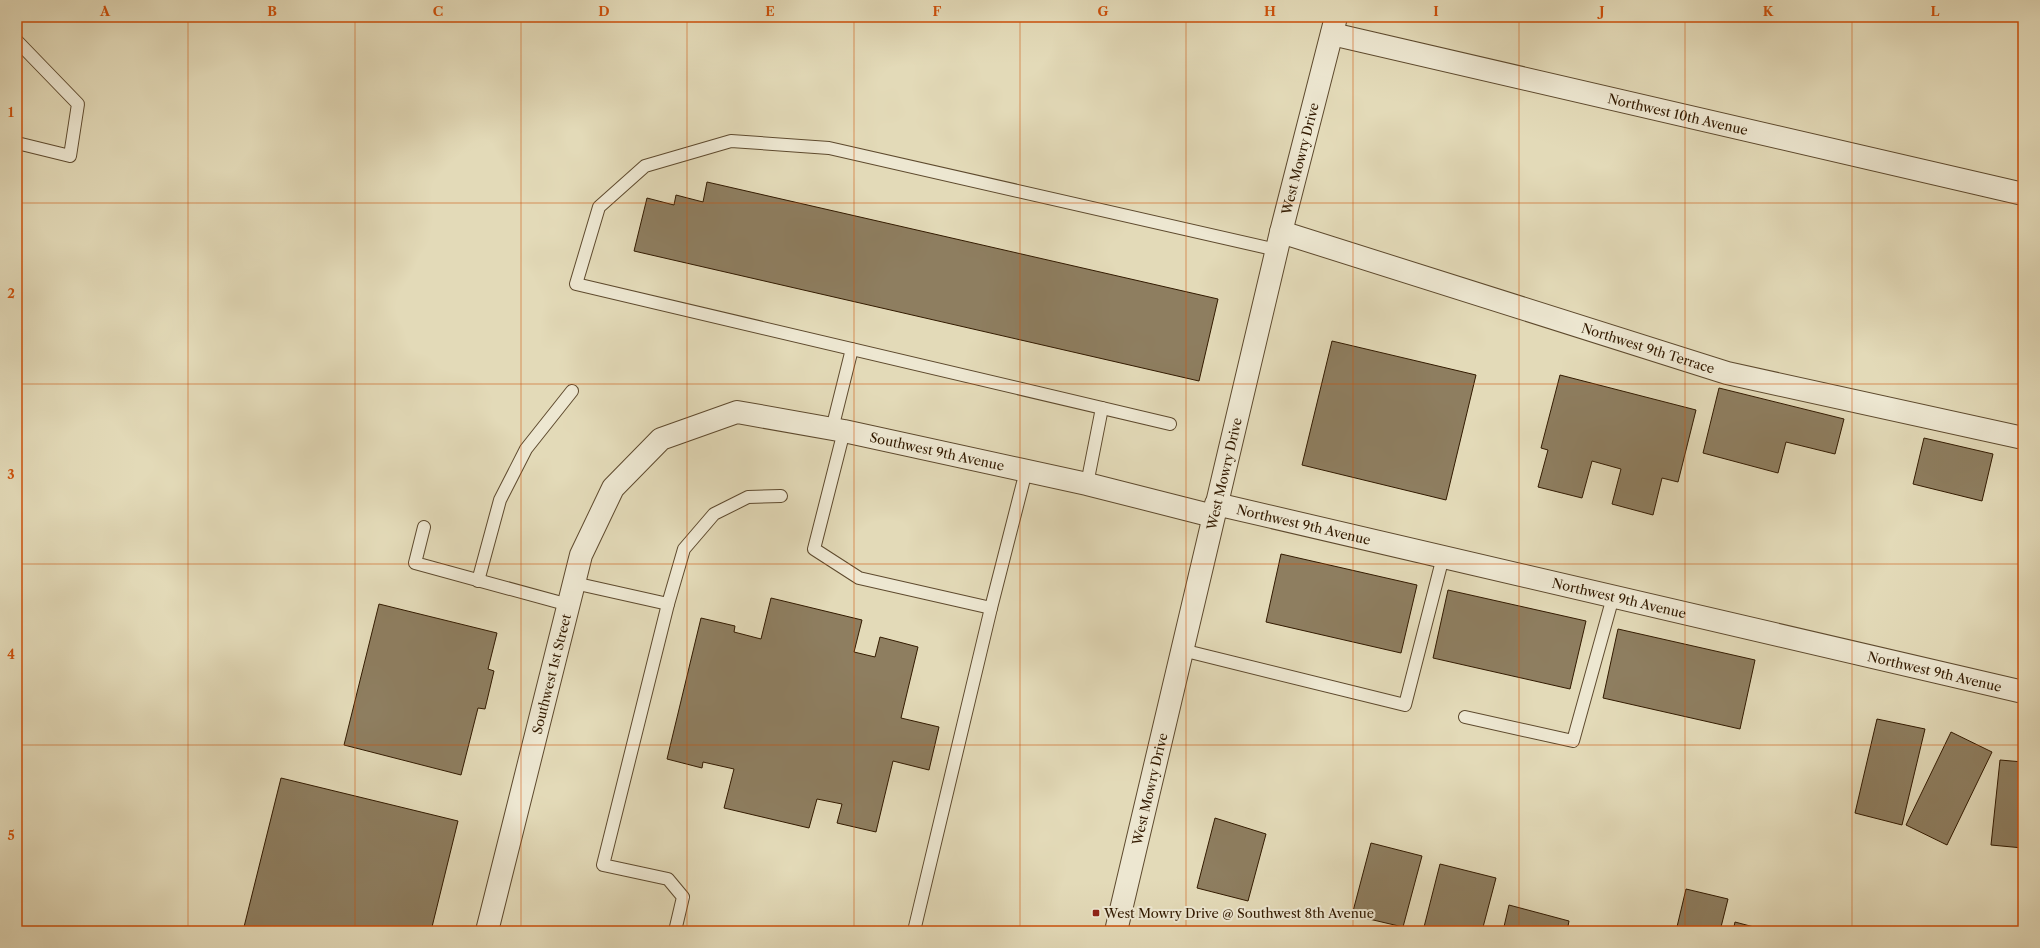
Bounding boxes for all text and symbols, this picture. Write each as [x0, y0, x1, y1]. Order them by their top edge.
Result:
text: A [99, 3, 111, 19]
text: B [267, 3, 277, 19]
text: C [433, 3, 443, 19]
text: D [598, 3, 610, 19]
text: E [765, 3, 775, 19]
text: F [933, 3, 942, 19]
text: G [1097, 3, 1109, 19]
text: H [1264, 3, 1276, 19]
text: I [1433, 3, 1439, 19]
text: J [1597, 3, 1605, 19]
text: K [1763, 3, 1774, 19]
text: L [1931, 3, 1940, 19]
street label: Northwest 10th Avenue [1606, 90, 1749, 138]
street label: West Mowry Drive [1278, 101, 1322, 217]
text: 1 [8, 104, 14, 120]
text: 2 [7, 285, 15, 301]
street label: Northwest 9th Terrace [1579, 319, 1717, 377]
street label: West Mowry Drive [1203, 416, 1245, 532]
street label: Southwest 9th Avenue [868, 429, 1006, 474]
text: 3 [7, 466, 15, 482]
street label: Northwest 9th Avenue [1235, 501, 1372, 548]
street label: Northwest 9th Avenue [1551, 575, 1688, 621]
street label: Southwest 1st Street [529, 612, 574, 736]
text: 4 [7, 646, 15, 662]
street label: Northwest 9th Avenue [1866, 648, 2003, 695]
street label: West Mowry Drive [1128, 731, 1171, 848]
text: 5 [7, 827, 15, 843]
place label: West Mowry Drive @ Southwest 8th Avenue [1103, 905, 1374, 921]
marker: West Mowry Drive @ Southwest 8th Avenue [1091, 908, 1101, 918]

